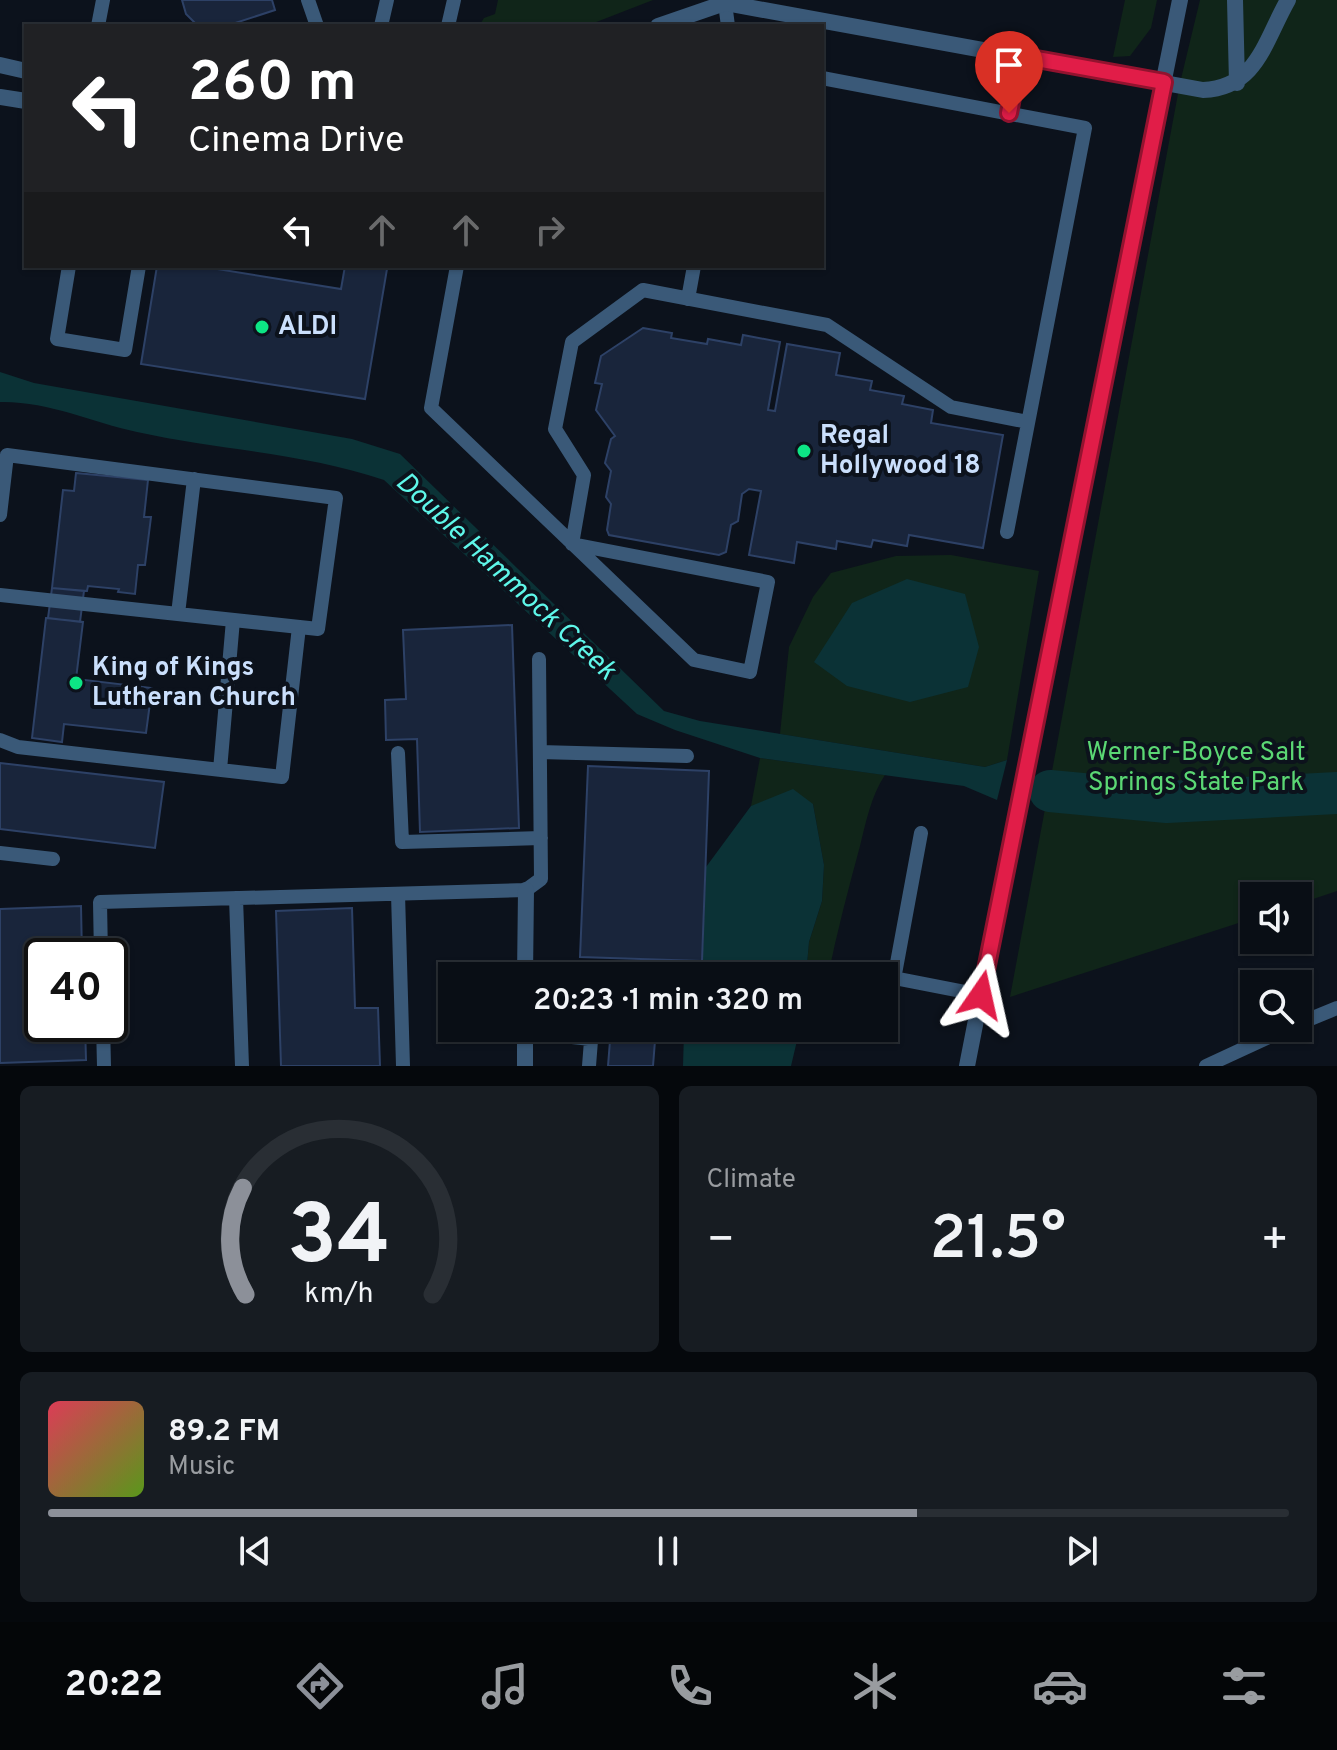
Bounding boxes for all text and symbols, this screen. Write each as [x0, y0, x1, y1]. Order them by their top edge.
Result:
pin [975, 31, 1043, 113]
icon: arrive [987, 43, 1031, 87]
text: 260 m [188, 50, 357, 120]
icon: left [56, 56, 160, 160]
text: Cinema Drive [188, 119, 404, 165]
icon: left [276, 208, 320, 252]
icon: ahead [360, 208, 404, 252]
icon: ahead [444, 208, 488, 252]
icon: right [528, 208, 572, 252]
place label: ALDI [278, 311, 337, 344]
marker: ALDI [253, 318, 271, 336]
place label: Regal Hollywood 18 [820, 420, 981, 483]
marker: Regal Hollywood 18 [795, 442, 813, 460]
water label: Double Hammock Creek [387, 465, 624, 689]
place label: King of Kings Lutheran Church [92, 652, 296, 715]
marker: King of Kings Lutheran Church [67, 674, 85, 692]
park label: Werner-Boyce Salt Springs State Park [1087, 737, 1306, 800]
map controls [1240, 882, 1312, 1042]
button: sound [1240, 882, 1312, 954]
speed limit sign: 40 [24, 938, 128, 1042]
position arrow [939, 953, 1023, 1037]
button: search [1240, 970, 1312, 1042]
text: 20:23 · 1 min · 320 m [533, 983, 803, 1020]
text: Climate [707, 1164, 796, 1197]
text: 34 [288, 1188, 391, 1293]
text: 21.5° [930, 1204, 1066, 1280]
text: − [707, 1214, 735, 1270]
text: + [1261, 1214, 1289, 1270]
text: km/h [305, 1277, 374, 1313]
text: 89.2 FM [168, 1414, 280, 1451]
text: Music [168, 1451, 235, 1484]
icon: previous [233, 1529, 277, 1573]
icon: pause [646, 1529, 690, 1573]
icon: next [1060, 1529, 1104, 1573]
icon: directions [292, 1658, 348, 1714]
icon: music [477, 1658, 533, 1714]
icon: phone [662, 1658, 718, 1714]
icon: climate [847, 1658, 903, 1714]
icon: car [1032, 1658, 1088, 1714]
icon: filters [1216, 1658, 1272, 1714]
text: 20:22 [64, 1663, 163, 1709]

